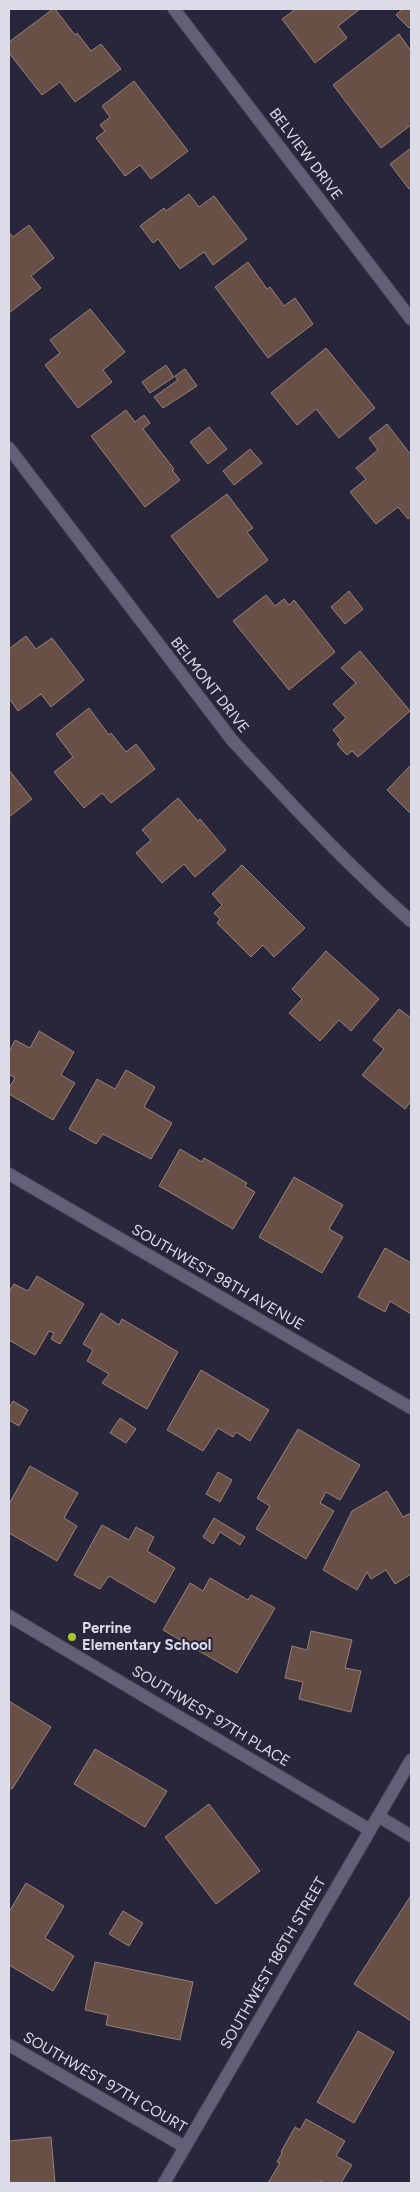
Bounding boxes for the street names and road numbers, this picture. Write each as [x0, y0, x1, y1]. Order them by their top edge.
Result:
street label: BELVIEW DRIVE [266, 105, 346, 203]
street label: BELMONT DRIVE [167, 633, 253, 737]
street label: SOUTHWEST 98TH AVENUE [129, 1220, 307, 1334]
street label: SOUTHWEST 97TH PLACE [129, 1662, 293, 1770]
street label: SOUTHWEST 186TH STREET [216, 1873, 330, 2052]
street label: SOUTHWEST 97TH COURT [20, 2028, 191, 2137]

